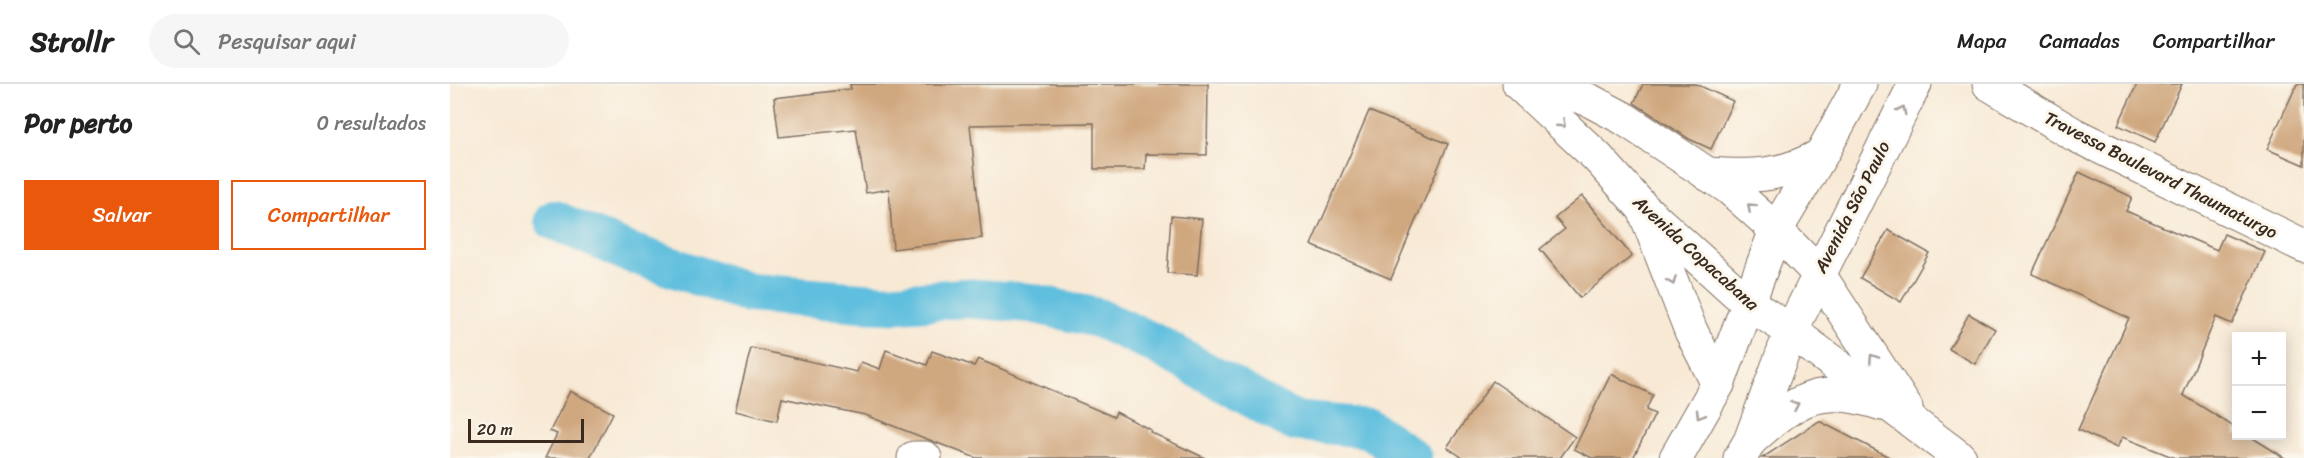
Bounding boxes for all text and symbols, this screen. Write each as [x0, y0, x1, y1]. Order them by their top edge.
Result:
search box [149, 14, 569, 68]
text: Strollr [30, 17, 113, 66]
text: Pesquisar aqui [218, 22, 356, 61]
text: Mapa [1957, 22, 2006, 60]
text: Camadas [2039, 22, 2120, 60]
text: Compartilhar [2153, 22, 2274, 60]
icon: search [170, 25, 203, 58]
text: Por perto [24, 100, 132, 146]
street label: Travessa Boulevard Thaumaturgo [2039, 102, 2284, 248]
text: 0 resultados [316, 106, 426, 141]
one-way arrow [1894, 106, 1906, 117]
one-way arrow [1555, 117, 1566, 128]
street label: Avenida São Paulo [1804, 135, 1899, 280]
button: Salvar [24, 180, 219, 250]
button: Compartilhar [231, 180, 426, 250]
street label: Avenida Copacabana [1624, 186, 1767, 320]
one-way arrow [1748, 203, 1758, 214]
one-way arrow [1665, 275, 1677, 286]
map controls [2232, 332, 2286, 440]
button: + [2232, 332, 2286, 386]
one-way arrow [1869, 354, 1881, 364]
button: − [2232, 386, 2286, 440]
one-way arrow [1788, 400, 1799, 412]
one-way arrow [1696, 409, 1707, 419]
text: 20 m [477, 415, 513, 444]
scale bar [468, 416, 584, 444]

